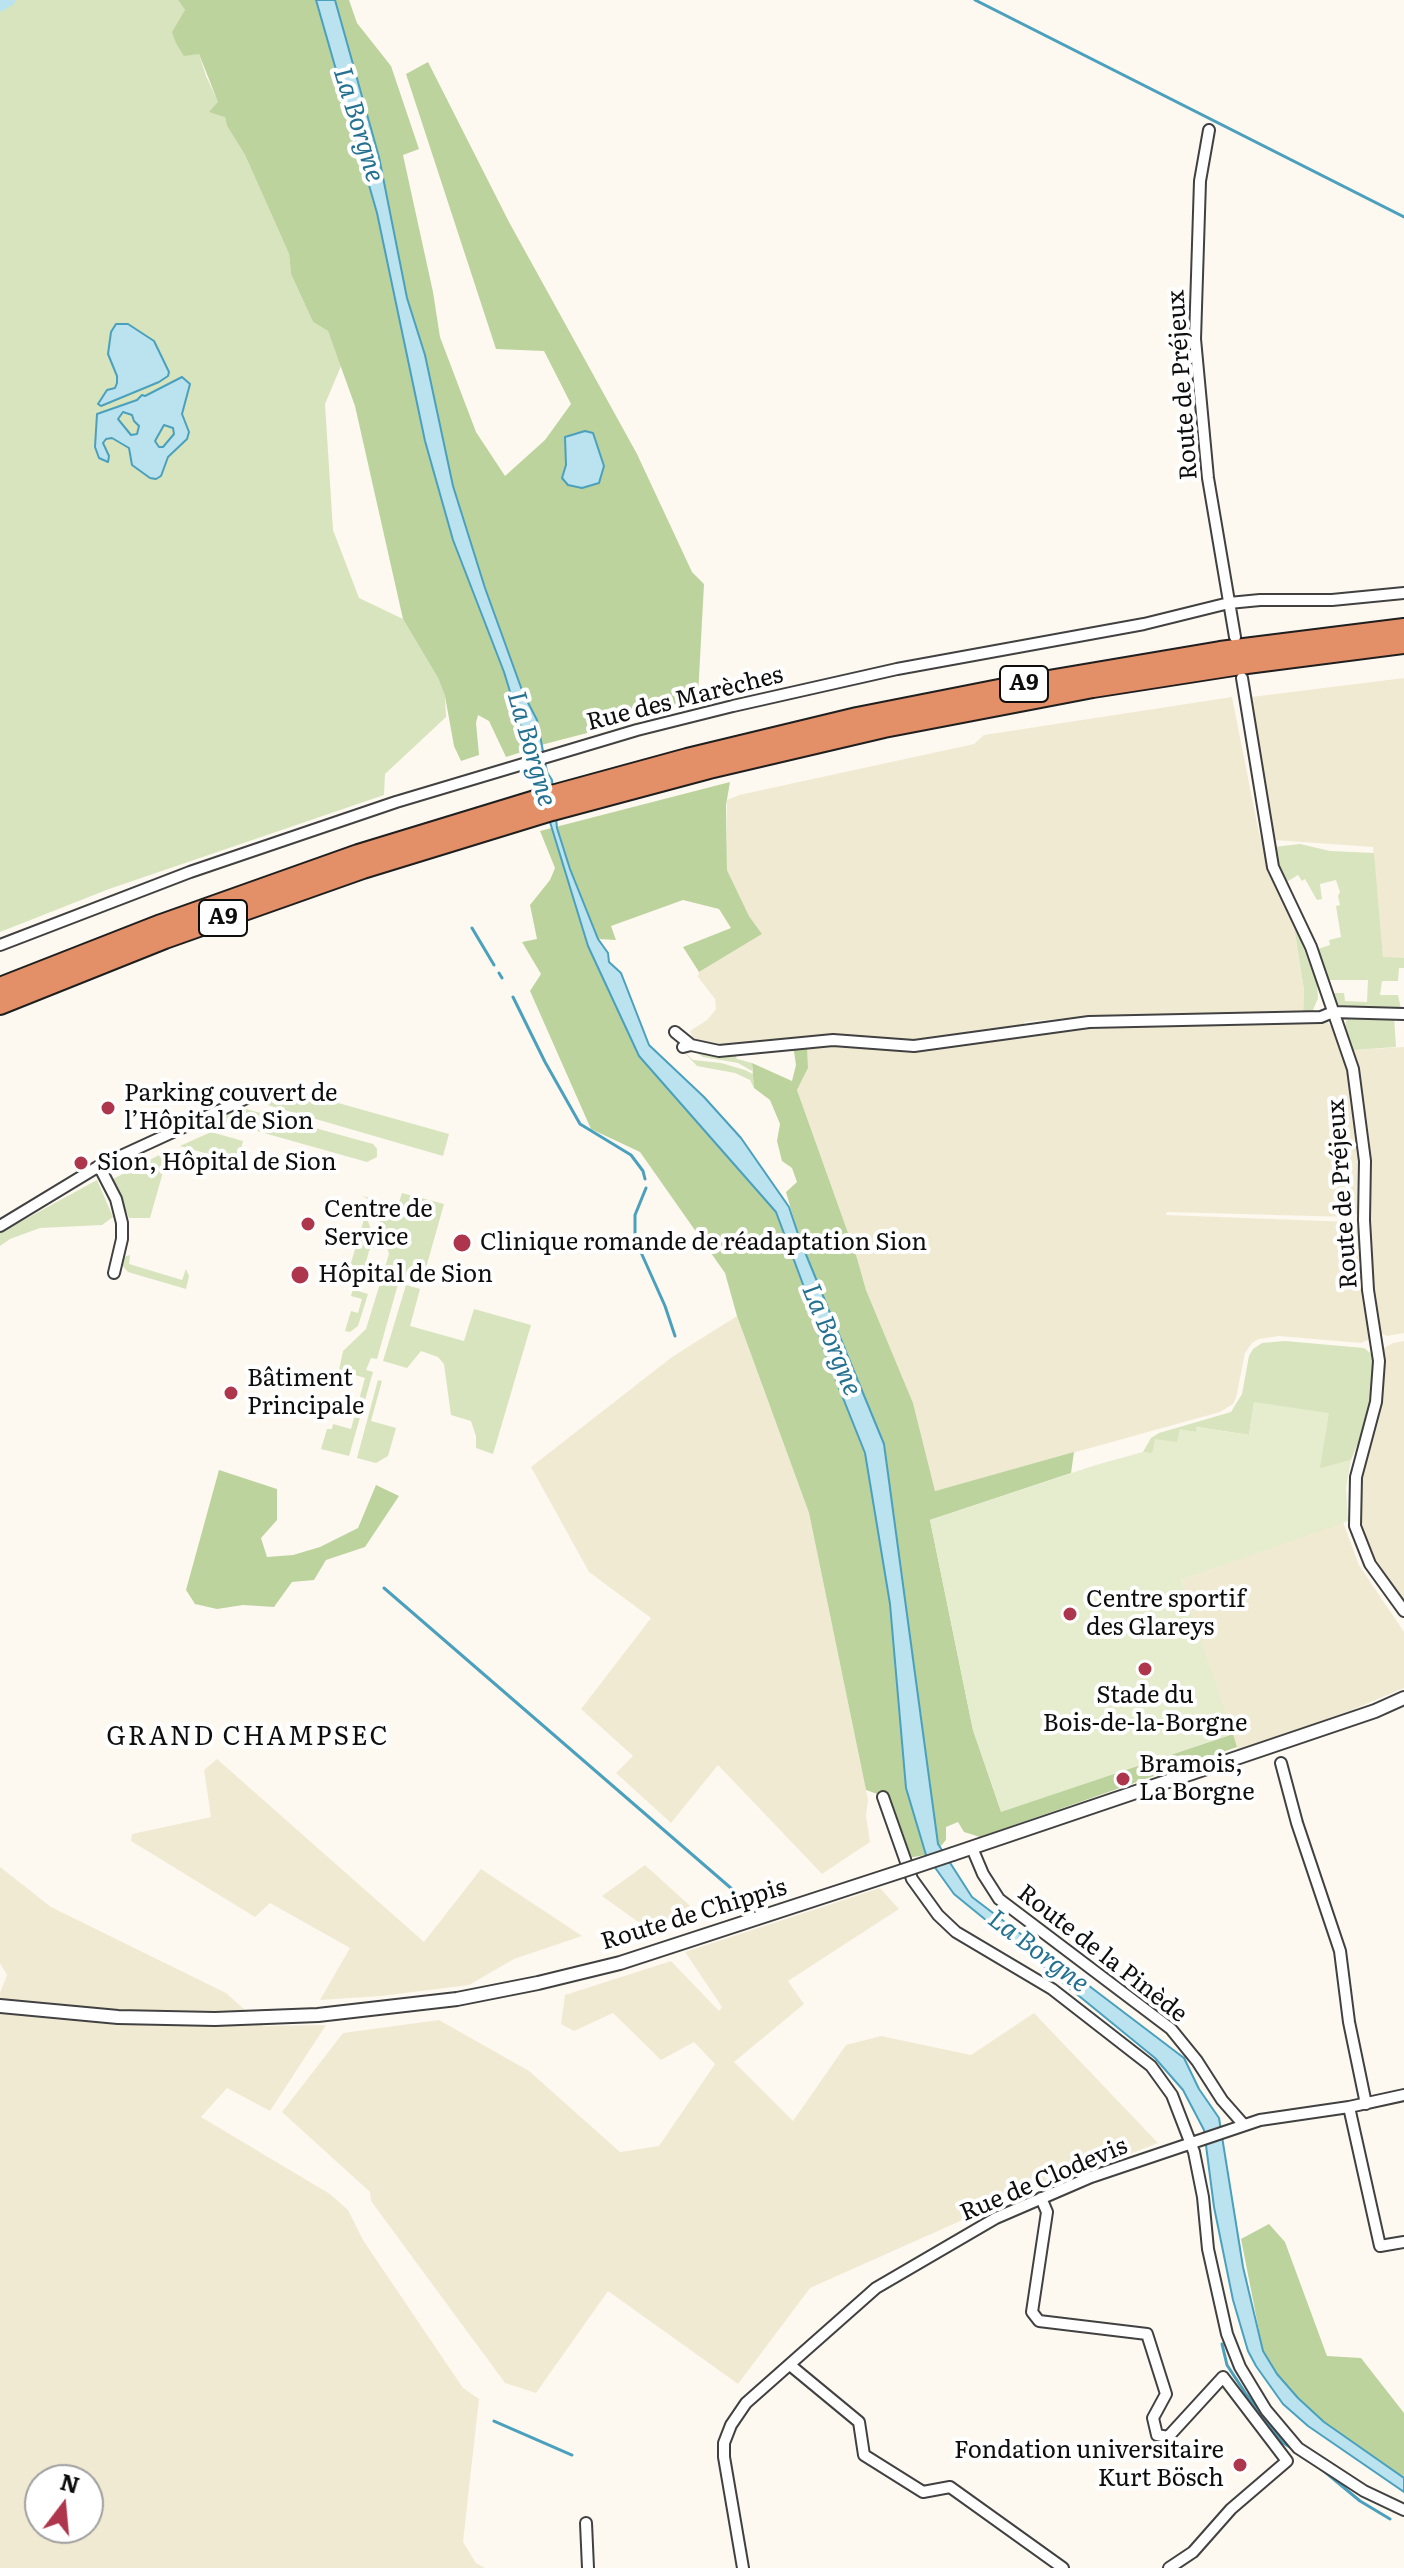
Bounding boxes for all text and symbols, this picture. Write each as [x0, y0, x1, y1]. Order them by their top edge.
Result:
water label: La Borgne [326, 64, 390, 186]
street label: Route de Préjeux [1162, 289, 1204, 481]
street label: Rue des Marèches [584, 661, 786, 737]
road number: A9 [1000, 666, 1048, 702]
water label: La Borgne [500, 688, 562, 810]
road number: A9 [199, 900, 247, 936]
place label: Parking couvert de l’Hôpital de Sion [124, 1080, 338, 1136]
street label: Route de Préjeux [1322, 1098, 1364, 1290]
marker: Parking couvert de l’Hôpital de Sion [99, 1099, 117, 1117]
place label: Sion, Hôpital de Sion [97, 1149, 337, 1177]
marker: Sion, Hôpital de Sion [72, 1154, 90, 1172]
place label: Centre de Service [324, 1196, 433, 1252]
marker: Centre de Service [299, 1215, 317, 1233]
place label: Clinique romande de réadaptation Sion [480, 1229, 927, 1257]
marker: Clinique romande de réadaptation Sion [451, 1232, 473, 1254]
place label: Hôpital de Sion [318, 1261, 493, 1289]
marker: Hôpital de Sion [289, 1264, 311, 1286]
water label: La Borgne [794, 1279, 868, 1401]
place label: Bâtiment Principale [247, 1365, 365, 1421]
marker: Bâtiment Principale [222, 1384, 240, 1402]
place label: Centre sportif des Glareys [1086, 1586, 1246, 1642]
marker: Centre sportif des Glareys [1061, 1605, 1079, 1623]
marker: Stade du Bois-de-la-Borgne [1136, 1660, 1154, 1678]
place label: Stade du Bois-de-la-Borgne [1043, 1682, 1247, 1738]
district label: GRAND CHAMPSEC [106, 1721, 390, 1753]
place label: Bramois, La Borgne [1139, 1751, 1255, 1807]
marker: Bramois, La Borgne [1114, 1770, 1132, 1788]
street label: Route de Chippis [598, 1873, 790, 1957]
street label: Route de la Pinède [1012, 1879, 1192, 2029]
water label: La Borgne [981, 1904, 1095, 2000]
street label: Rue de Clodevis [956, 2132, 1132, 2228]
place label: Fondation universitaire Kurt Bösch [954, 2437, 1224, 2493]
marker: Fondation universitaire Kurt Bösch [1231, 2456, 1249, 2474]
north arrow [24, 2464, 104, 2544]
text: N [57, 2464, 84, 2501]

